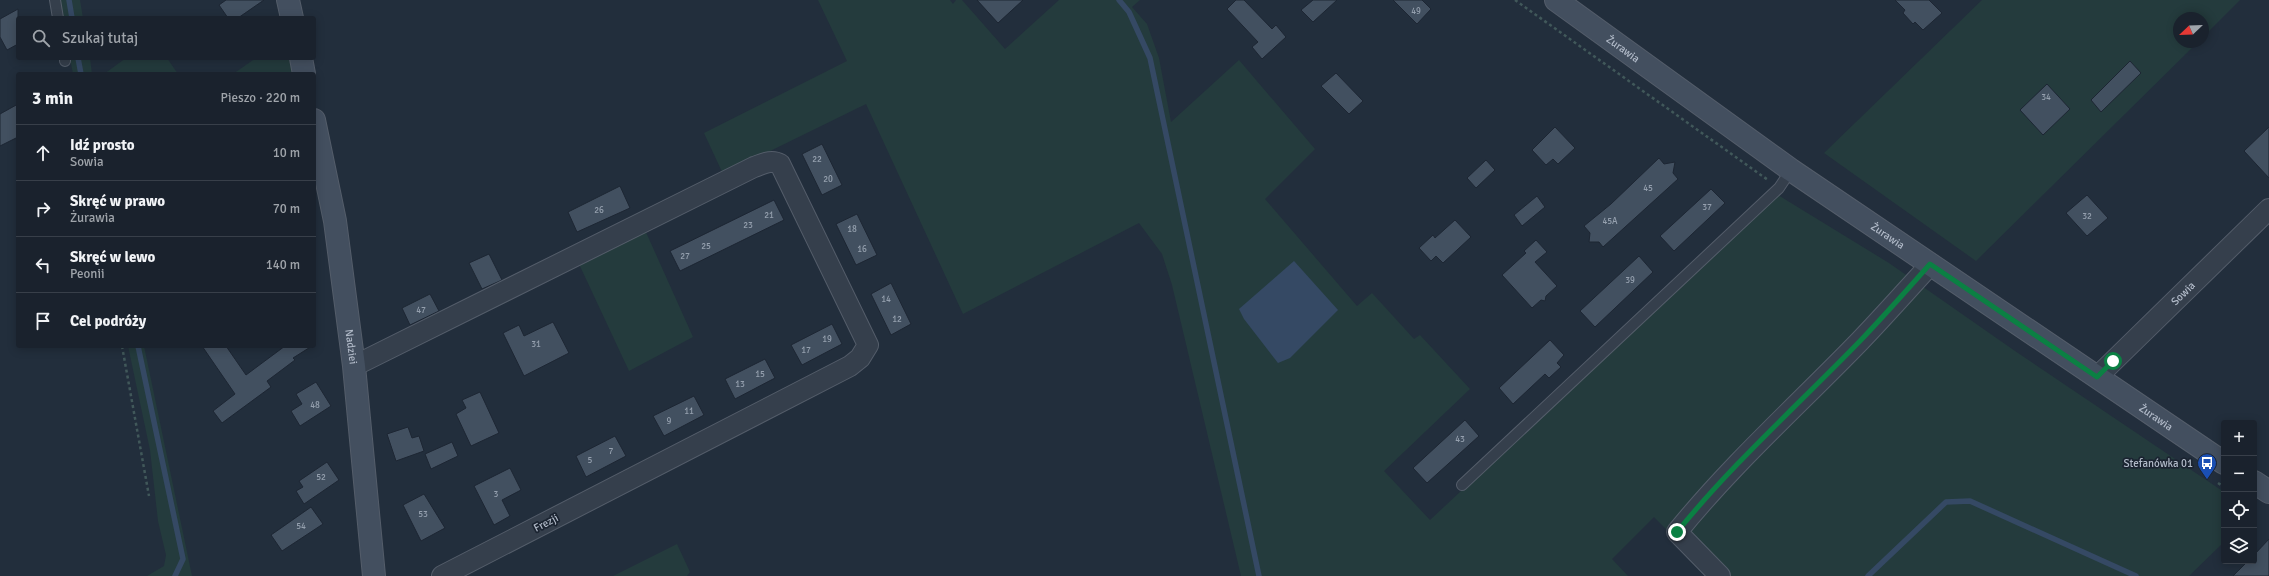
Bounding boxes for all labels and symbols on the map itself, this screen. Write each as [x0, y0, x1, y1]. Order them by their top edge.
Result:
house number: 49 [1411, 6, 1421, 17]
north arrow [2173, 12, 2209, 48]
street label: Żurawia [1604, 31, 1643, 65]
house number: 34 [2041, 92, 2051, 103]
house number: 22 [812, 154, 822, 165]
house number: 20 [823, 174, 833, 185]
house number: 45 [1643, 183, 1653, 194]
house number: 37 [1702, 202, 1712, 213]
house number: 26 [594, 205, 604, 216]
house number: 21 [764, 210, 774, 221]
house number: 32 [2082, 211, 2092, 222]
house number: 45A [1602, 216, 1618, 227]
street label: Żurawia [1868, 219, 1908, 252]
house number: 23 [743, 220, 753, 231]
house number: 18 [847, 224, 857, 235]
house number: 25 [701, 241, 711, 252]
house number: 16 [857, 244, 867, 255]
house number: 27 [680, 251, 690, 262]
house number: 39 [1625, 275, 1635, 286]
street label: Sowia [2168, 278, 2198, 308]
house number: 14 [881, 294, 891, 305]
house number: 47 [416, 305, 426, 316]
house number: 12 [892, 314, 902, 325]
street label: Nadziei [343, 328, 360, 365]
house number: 19 [822, 334, 832, 345]
house number: 31 [531, 339, 541, 350]
house number: 17 [801, 345, 811, 356]
route start [2104, 352, 2122, 370]
house number: 15 [755, 369, 765, 380]
house number: 13 [735, 379, 745, 390]
house number: 48 [310, 400, 320, 411]
street label: Żurawia [2137, 400, 2176, 433]
house number: 11 [684, 406, 694, 417]
house number: 9 [667, 416, 672, 427]
house number: 43 [1455, 434, 1465, 445]
house number: 7 [609, 446, 614, 457]
bus stop icon: Stefanówka 01 [2196, 452, 2218, 480]
house number: 5 [588, 455, 593, 466]
place label: Stefanówka 01 [2123, 457, 2193, 470]
house number: 52 [316, 472, 326, 483]
house number: 3 [494, 489, 499, 500]
house number: 53 [418, 509, 428, 520]
street label: Frezji [532, 511, 560, 535]
house number: 54 [296, 521, 306, 532]
route end [1668, 523, 1686, 541]

